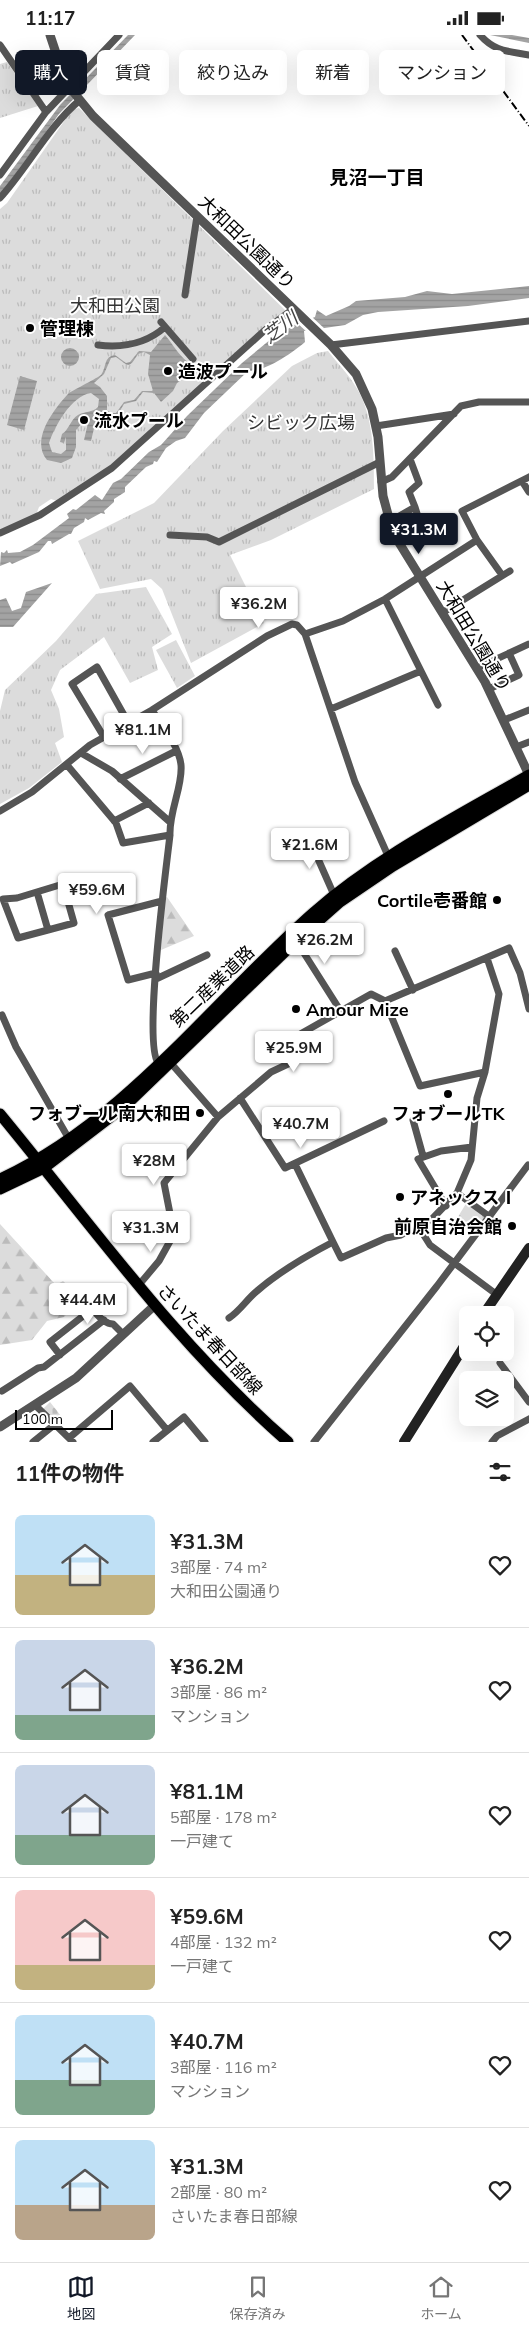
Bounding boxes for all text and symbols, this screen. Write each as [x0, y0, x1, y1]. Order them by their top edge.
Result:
text: 11:17 [25, 6, 75, 30]
chip: 購入 [15, 50, 87, 95]
chip: 賃貸 [97, 50, 169, 95]
chip: 絞り込み [179, 50, 287, 95]
chip: 新着 [297, 50, 369, 95]
chip: マンション [379, 50, 505, 95]
district label: 見沼一丁目 [329, 165, 425, 189]
street label: 大和田公園通り [194, 190, 300, 294]
park label: 大和田公園 [70, 294, 160, 317]
water label: 芝川 [258, 305, 304, 348]
place label: 管理棟 [40, 317, 94, 340]
marker: 管理棟 [24, 322, 36, 334]
place label: 造波プール [178, 360, 268, 383]
marker: 造波プール [162, 365, 174, 377]
place label: 流水プール [94, 409, 184, 432]
park label: シビック広場 [247, 411, 355, 434]
marker: 流水プール [78, 414, 90, 426]
pin: ¥31.3M [378, 513, 460, 555]
text: ¥31.3M [391, 519, 447, 539]
street label: 大和田公園通り [432, 576, 516, 696]
pin: ¥36.2M [218, 587, 300, 629]
text: ¥36.2M [231, 593, 287, 613]
pin: ¥81.1M [102, 713, 184, 755]
text: ¥81.1M [115, 719, 171, 739]
pin: ¥21.6M [269, 827, 351, 870]
text: ¥21.6M [282, 834, 338, 854]
pin: ¥59.6M [56, 873, 138, 915]
text: ¥59.6M [69, 879, 125, 899]
place label: Cortile壱番館 [377, 889, 487, 912]
marker: Cortile壱番館 [491, 894, 503, 906]
pin: ¥26.2M [284, 923, 366, 965]
text: ¥26.2M [297, 929, 353, 949]
street label: 第二産業道路 [165, 940, 259, 1032]
place label: Amour Mize [306, 998, 409, 1021]
marker: Amour Mize [290, 1003, 302, 1015]
pin: ¥25.9M [253, 1031, 335, 1073]
text: ¥25.9M [266, 1037, 322, 1057]
marker: フォブールTK [442, 1088, 454, 1100]
place label: フォブール南大和田 [28, 1102, 190, 1125]
place label: フォブールTK [391, 1102, 506, 1125]
marker: フォブール南大和田 [194, 1107, 206, 1119]
pin: ¥40.7M [260, 1107, 342, 1149]
text: ¥40.7M [273, 1113, 329, 1133]
pin: ¥28M [124, 1143, 184, 1186]
text: ¥28M [133, 1150, 175, 1170]
place label: アネックスⅠ [410, 1186, 517, 1209]
marker: アネックスⅠ [394, 1191, 406, 1203]
pin: ¥31.3M [110, 1211, 192, 1253]
place label: 前原自治会館 [394, 1215, 502, 1238]
text: ¥31.3M [123, 1217, 179, 1237]
marker: 前原自治会館 [506, 1220, 518, 1232]
street label: さいたま春日部線 [153, 1279, 267, 1399]
pin: ¥44.4M [47, 1283, 129, 1325]
text: ¥44.4M [60, 1289, 116, 1309]
map controls [459, 1306, 514, 1426]
button: locate [459, 1306, 514, 1361]
button: layers [459, 1371, 514, 1426]
scale bar [15, 1407, 112, 1430]
text: 100 m [22, 1410, 63, 1428]
icon: filters [486, 1458, 514, 1486]
text: 11件の物件 [15, 1460, 124, 1486]
text: ¥31.3M [170, 1528, 244, 1554]
icon: home [55, 1535, 115, 1595]
icon: heart [486, 1551, 514, 1579]
text: 3部屋 · 74 m² [170, 1557, 267, 1577]
text: 大和田公園通り [170, 1581, 282, 1601]
text: ¥36.2M [170, 1653, 244, 1679]
icon: home [55, 1660, 115, 1720]
icon: heart [486, 1676, 514, 1704]
text: 3部屋 · 86 m² [170, 1682, 267, 1702]
text: マンション [170, 1706, 250, 1726]
text: ¥81.1M [170, 1778, 244, 1804]
icon: home [55, 1785, 115, 1845]
icon: heart [486, 1801, 514, 1829]
text: 5部屋 · 178 m² [170, 1807, 277, 1827]
text: 一戸建て [170, 1831, 234, 1851]
text: ¥59.6M [170, 1903, 244, 1929]
icon: home [55, 1910, 115, 1970]
icon: heart [486, 1926, 514, 1954]
text: 4部屋 · 132 m² [170, 1932, 277, 1952]
text: 一戸建て [170, 1956, 234, 1976]
text: ¥40.7M [170, 2028, 244, 2054]
icon: home [55, 2035, 115, 2095]
icon: heart [486, 2051, 514, 2079]
text: 3部屋 · 116 m² [170, 2057, 277, 2077]
text: マンション [170, 2081, 250, 2101]
text: ¥31.3M [170, 2153, 244, 2179]
icon: home [55, 2160, 115, 2220]
icon: heart [486, 2176, 514, 2204]
text: 2部屋 · 80 m² [170, 2182, 267, 2202]
text: さいたま春日部線 [170, 2206, 298, 2226]
tab: 地図 [67, 2273, 95, 2323]
tab: 保存済み [230, 2273, 286, 2323]
tab: ホーム [420, 2273, 462, 2323]

